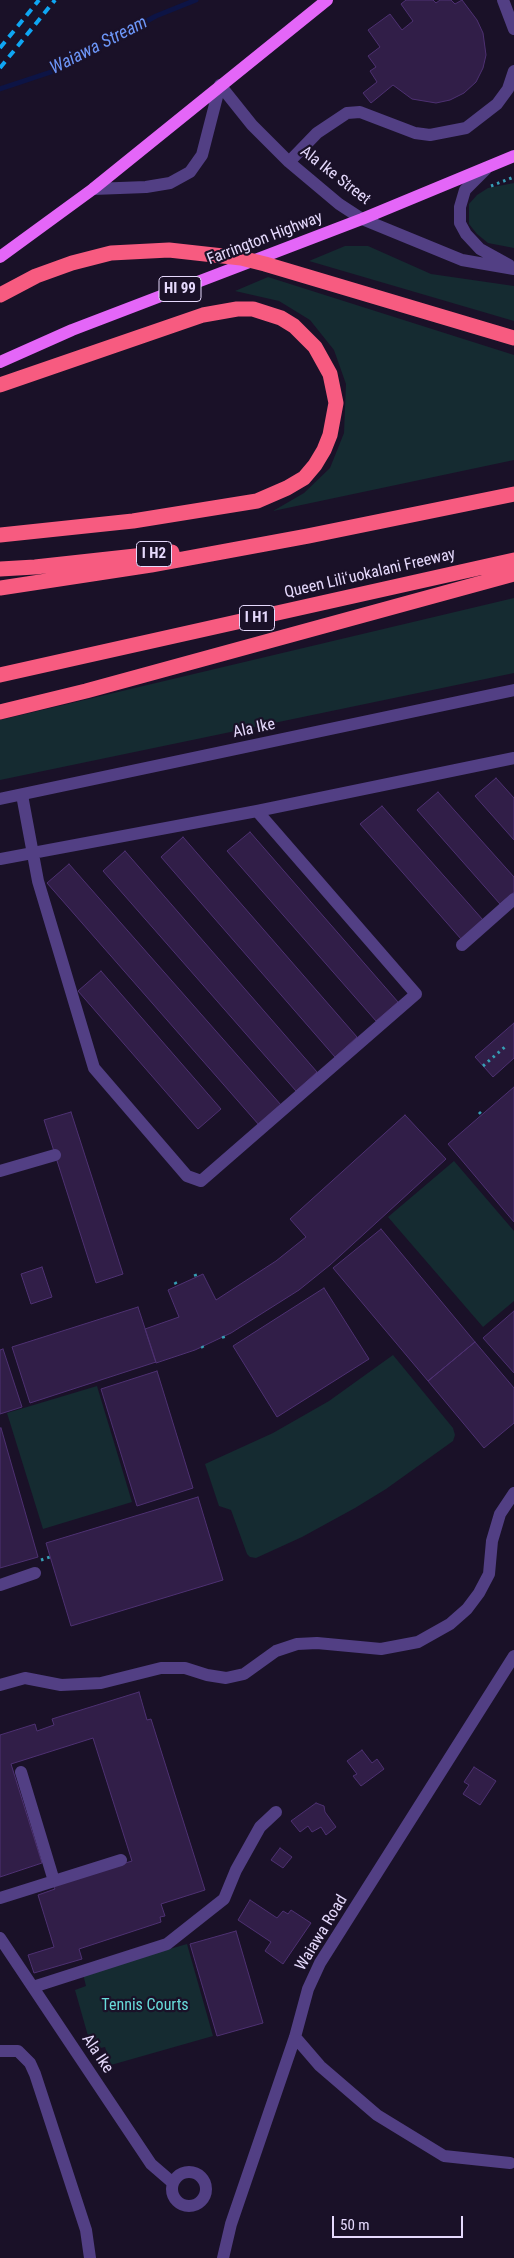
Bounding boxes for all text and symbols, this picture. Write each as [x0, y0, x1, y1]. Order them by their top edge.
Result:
water label: Waiawa Stream [47, 12, 151, 80]
street label: Ala Ike Street [296, 143, 374, 209]
street label: Farrington Highway [205, 208, 325, 270]
road number: HI 99 [159, 276, 201, 302]
road number: I H2 [136, 542, 172, 566]
street label: Queen Liliʻuokalani Freeway [283, 545, 457, 603]
road number: I H1 [240, 606, 274, 630]
street label: Ala Ike [231, 715, 277, 743]
street label: Waiawa Road [292, 1892, 352, 1974]
park label: Tennis Courts [101, 1996, 189, 2016]
street label: Ala Ike [77, 2031, 117, 2077]
scale bar [334, 2206, 465, 2238]
text: 50 m [340, 2216, 370, 2234]

